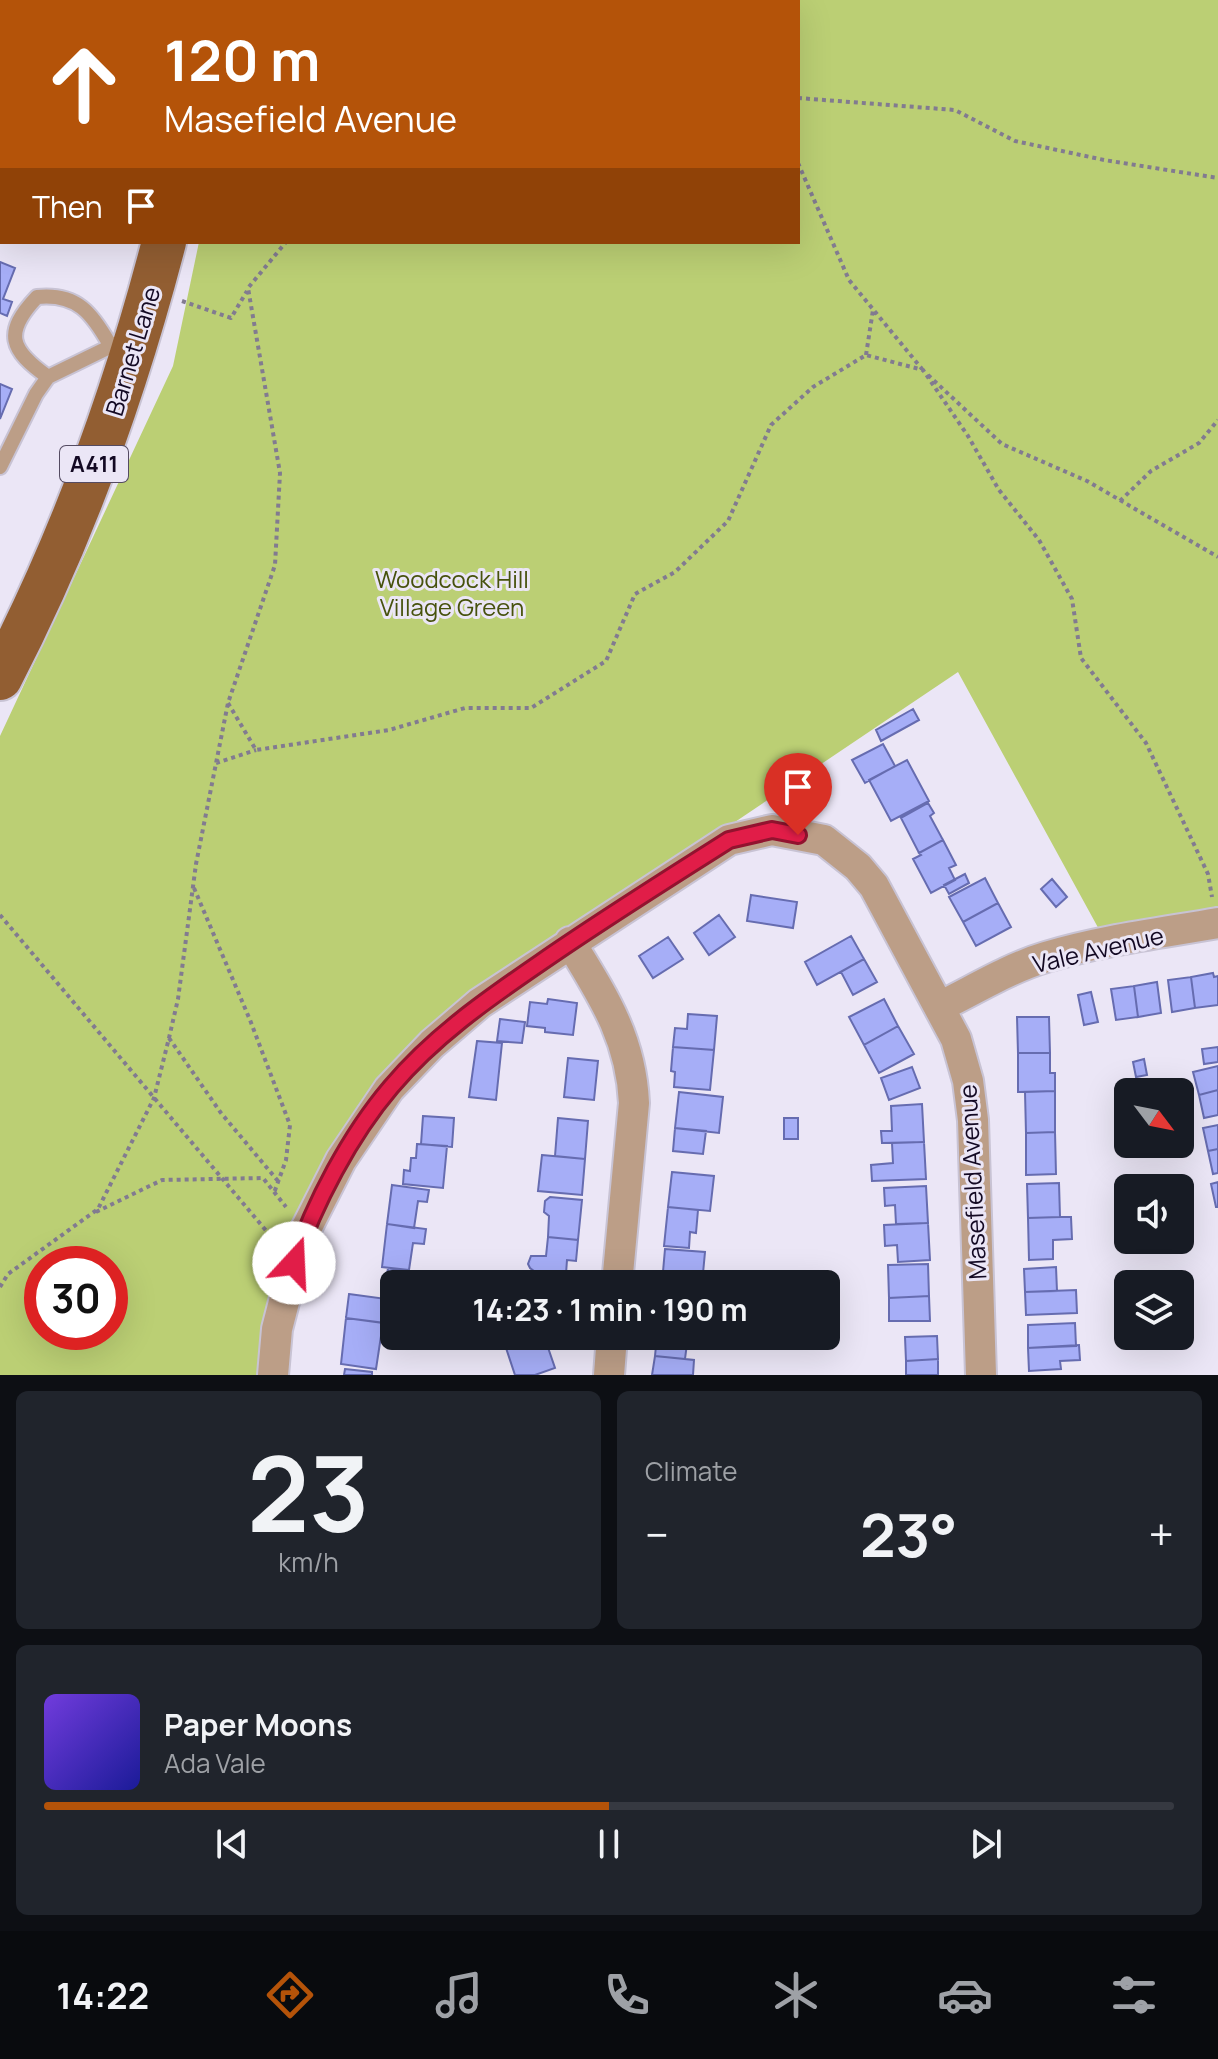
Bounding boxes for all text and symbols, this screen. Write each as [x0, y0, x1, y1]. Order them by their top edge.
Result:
text: 120 m [164, 21, 320, 98]
icon: ahead [32, 32, 136, 136]
text: Masefield Avenue [164, 94, 457, 143]
icon: arrive [119, 184, 163, 228]
text: Then [32, 186, 103, 227]
street label: Barnet Lane [97, 283, 167, 419]
road number: A411 [60, 446, 128, 482]
park label: Woodcock Hill Village Green [375, 562, 529, 623]
pin [764, 753, 832, 835]
icon: arrive [776, 765, 820, 809]
street label: Vale Avenue [1029, 918, 1167, 980]
north arrow [1114, 1078, 1194, 1158]
map controls [1114, 1078, 1194, 1350]
street label: Masefield Avenue [950, 1084, 994, 1280]
button: sound [1114, 1174, 1194, 1254]
position arrow [252, 1221, 336, 1305]
speed limit sign: 30 [24, 1246, 128, 1350]
button: layers [1114, 1270, 1194, 1350]
text: 14:23 · 1 min · 190 m [473, 1289, 747, 1330]
text: 23 [247, 1421, 370, 1563]
text: Climate [645, 1453, 737, 1489]
text: 23° [860, 1493, 958, 1575]
text: − [645, 1504, 669, 1564]
text: + [1149, 1504, 1174, 1564]
text: km/h [278, 1544, 339, 1580]
text: Paper Moons [164, 1704, 352, 1745]
text: Ada Vale [164, 1745, 266, 1781]
icon: previous [210, 1822, 254, 1866]
icon: pause [587, 1822, 631, 1866]
icon: next [964, 1822, 1008, 1866]
icon: directions [262, 1967, 318, 2023]
icon: music [431, 1967, 487, 2023]
icon: phone [599, 1967, 655, 2023]
icon: climate [768, 1967, 824, 2023]
icon: car [937, 1967, 993, 2023]
icon: filters [1106, 1967, 1162, 2023]
text: 14:22 [56, 1971, 149, 2020]

